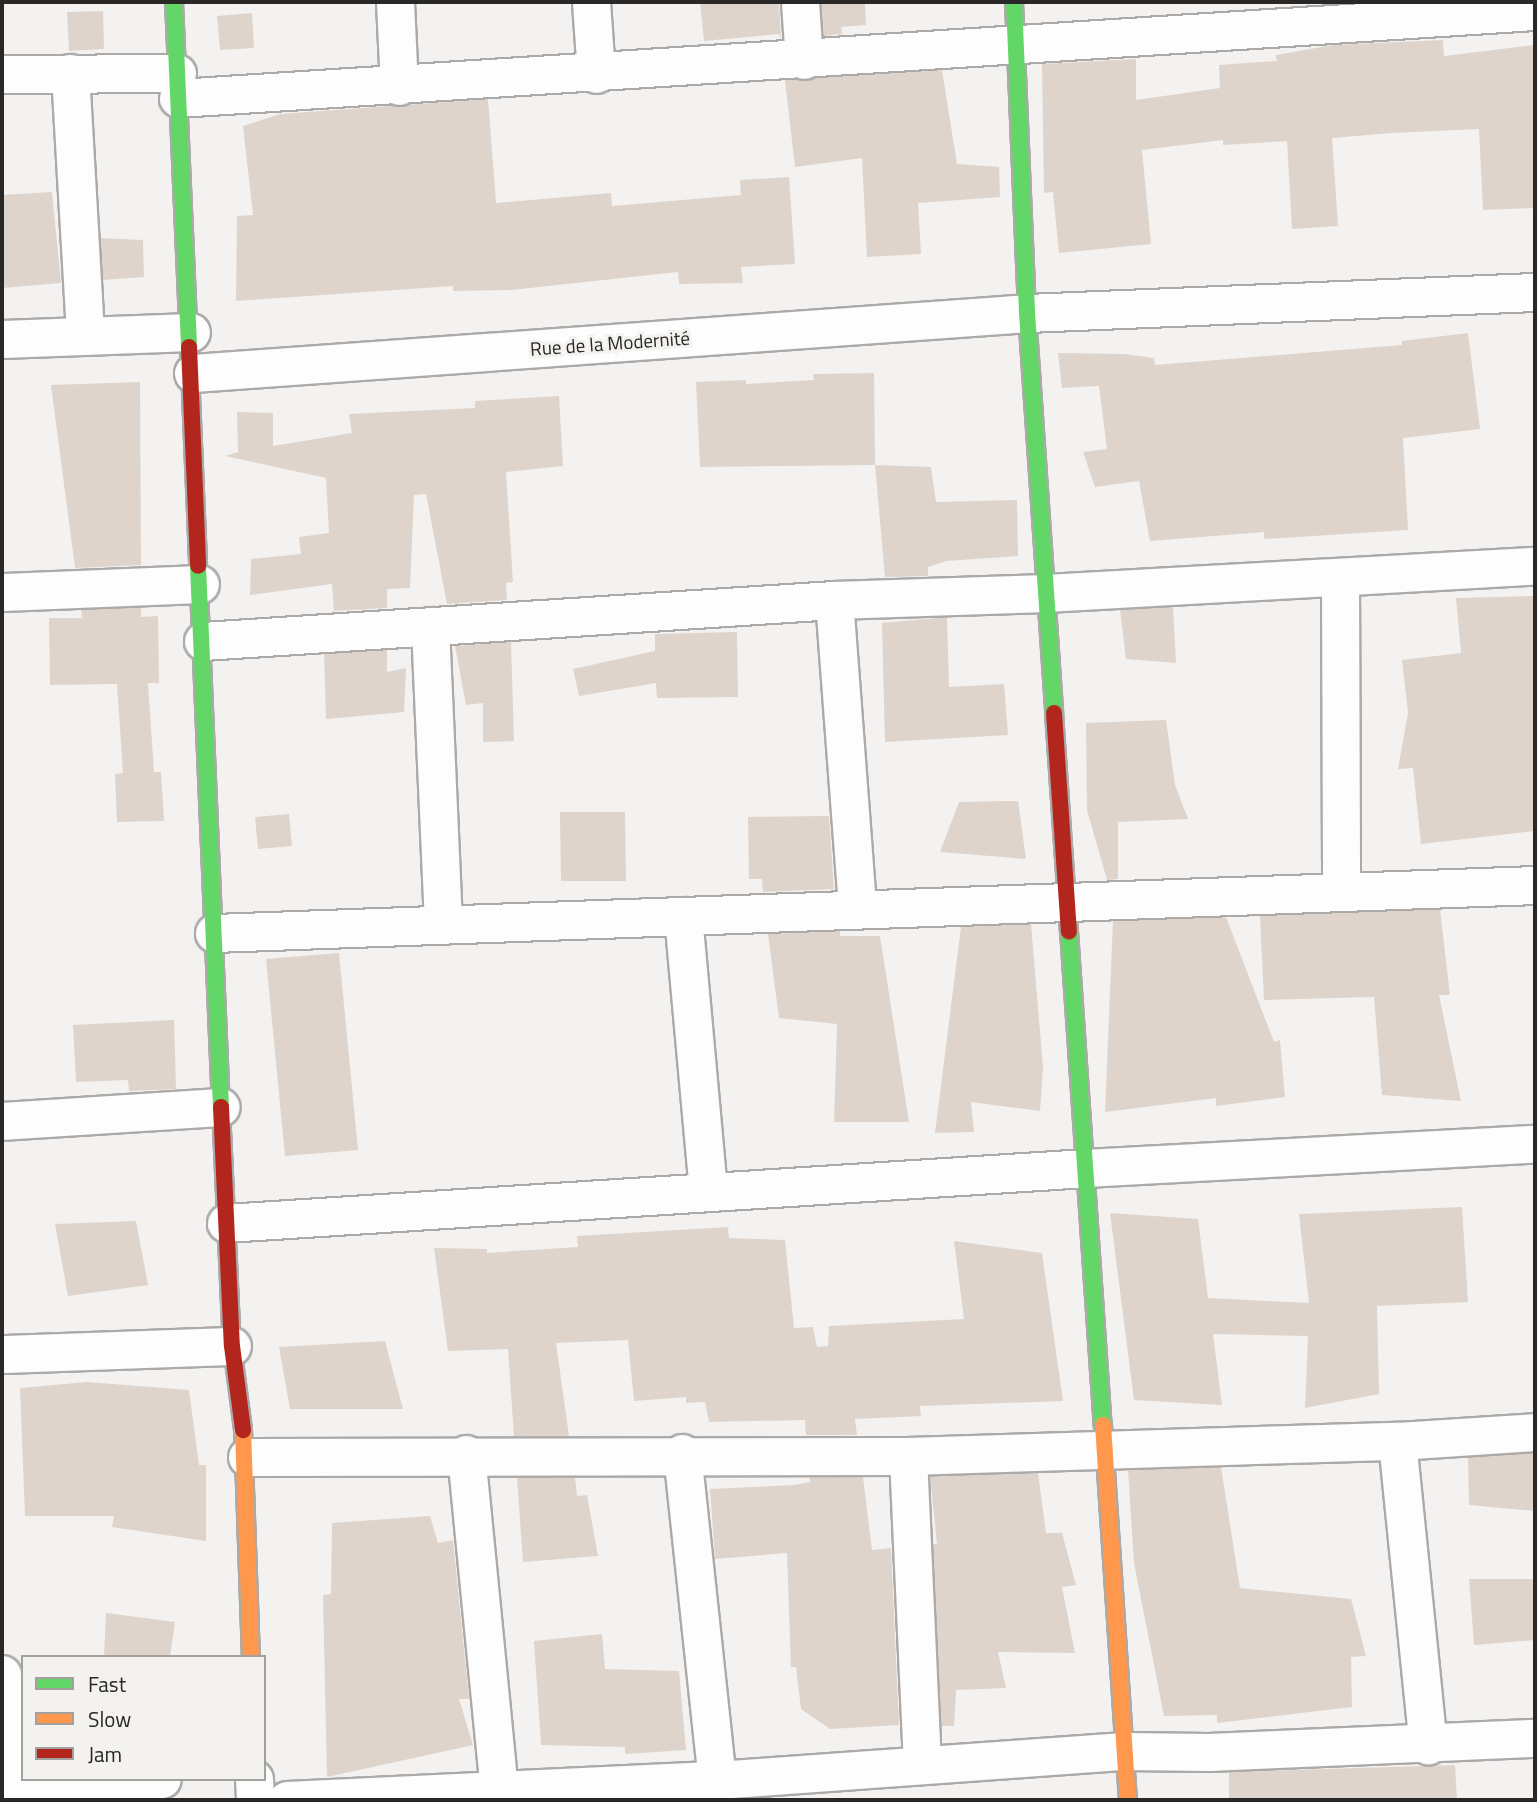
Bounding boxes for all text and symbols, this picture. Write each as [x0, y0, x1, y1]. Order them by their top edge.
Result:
street label: Rue de la Modernité [529, 326, 691, 360]
legend [21, 1655, 266, 1781]
text: Fast [88, 1668, 126, 1700]
text: Slow [88, 1703, 131, 1735]
text: Jam [88, 1738, 122, 1770]

